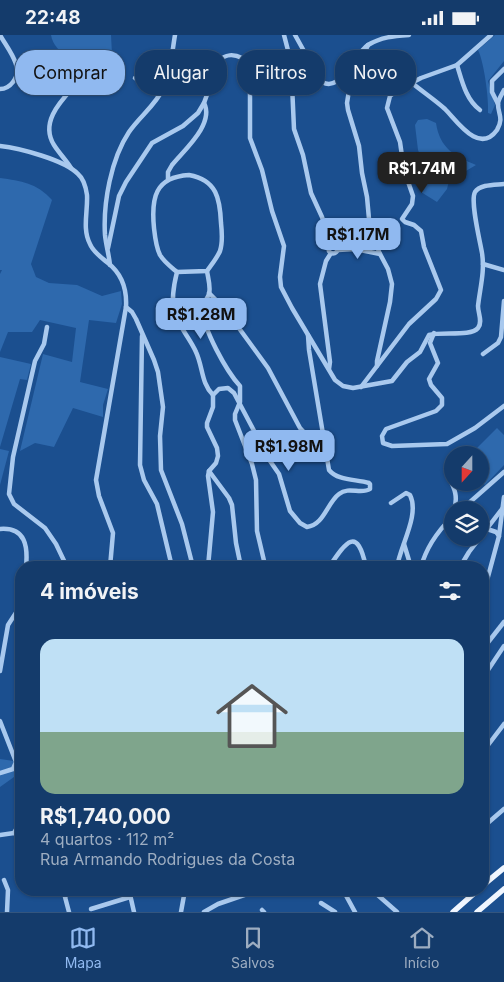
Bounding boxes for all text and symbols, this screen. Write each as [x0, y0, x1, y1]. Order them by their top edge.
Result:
text: 22:48 [25, 6, 81, 29]
chip: Comprar [15, 50, 125, 95]
chip: Alugar [135, 50, 227, 95]
chip: Filtros [237, 50, 325, 95]
chip: Novo [335, 50, 416, 95]
pin: R$1.74M [376, 151, 468, 194]
text: R$1.74M [389, 158, 455, 178]
pin: R$1.17M [312, 217, 404, 260]
text: R$1.17M [327, 224, 389, 244]
pin: R$1.28M [155, 297, 247, 340]
text: R$1.28M [167, 304, 235, 324]
pin: R$1.98M [243, 429, 335, 472]
text: R$1.98M [255, 436, 323, 456]
north arrow [444, 446, 489, 491]
map controls [444, 446, 489, 546]
button: layers [444, 501, 489, 546]
icon: filters [436, 577, 464, 605]
text: 4 imóveis [40, 579, 139, 604]
icon: home [207, 671, 297, 761]
text: R$1,740,000 [40, 804, 171, 829]
text: 4 quartos · 112 m² [40, 829, 174, 849]
text: Rua Armando Rodrigues da Costa [40, 849, 295, 869]
tab: Mapa [65, 924, 102, 971]
tab: Salvos [231, 924, 275, 971]
tab: Início [404, 924, 439, 971]

